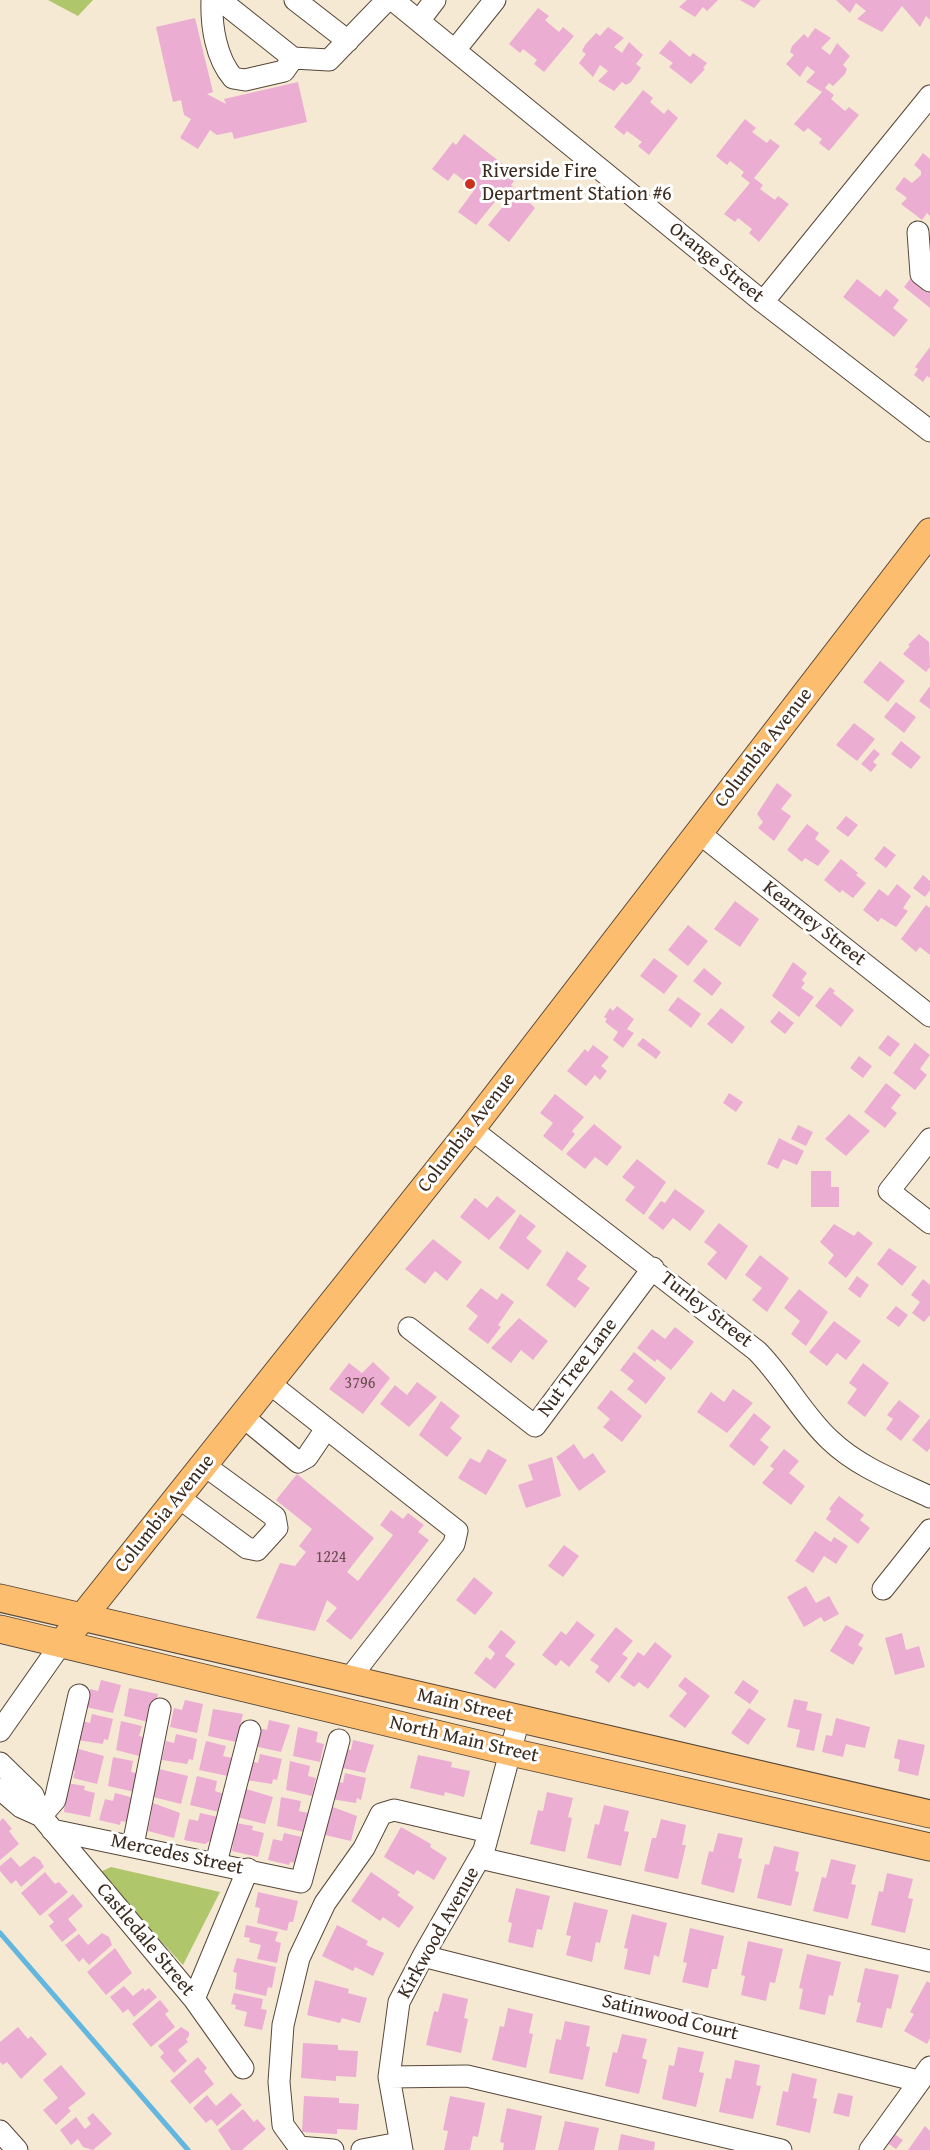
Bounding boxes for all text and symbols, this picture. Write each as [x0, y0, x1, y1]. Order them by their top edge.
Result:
place label: Riverside Fire Department Station #6 [482, 160, 672, 207]
marker: Riverside Fire Department Station #6 [463, 177, 477, 191]
street label: Orange Street [664, 217, 768, 309]
street label: Columbia Avenue [710, 683, 818, 813]
street label: Kearney Street [758, 876, 870, 972]
street label: Columbia Avenue [413, 1068, 521, 1198]
street label: Turley Street [655, 1267, 757, 1353]
street label: Nut Tree Lane [533, 1314, 623, 1422]
house number: 3796 [345, 1374, 375, 1394]
street label: Columbia Avenue [110, 1450, 220, 1578]
house number: 1224 [316, 1548, 346, 1568]
street label: Main Street [415, 1683, 515, 1729]
street label: North Main Street [387, 1711, 541, 1769]
street label: Mercedes Street [108, 1829, 246, 1881]
street label: Kirkwood Avenue [393, 1863, 485, 2003]
street label: Castledale Street [91, 1878, 199, 2002]
street label: Satinwood Court [599, 1989, 741, 2047]

